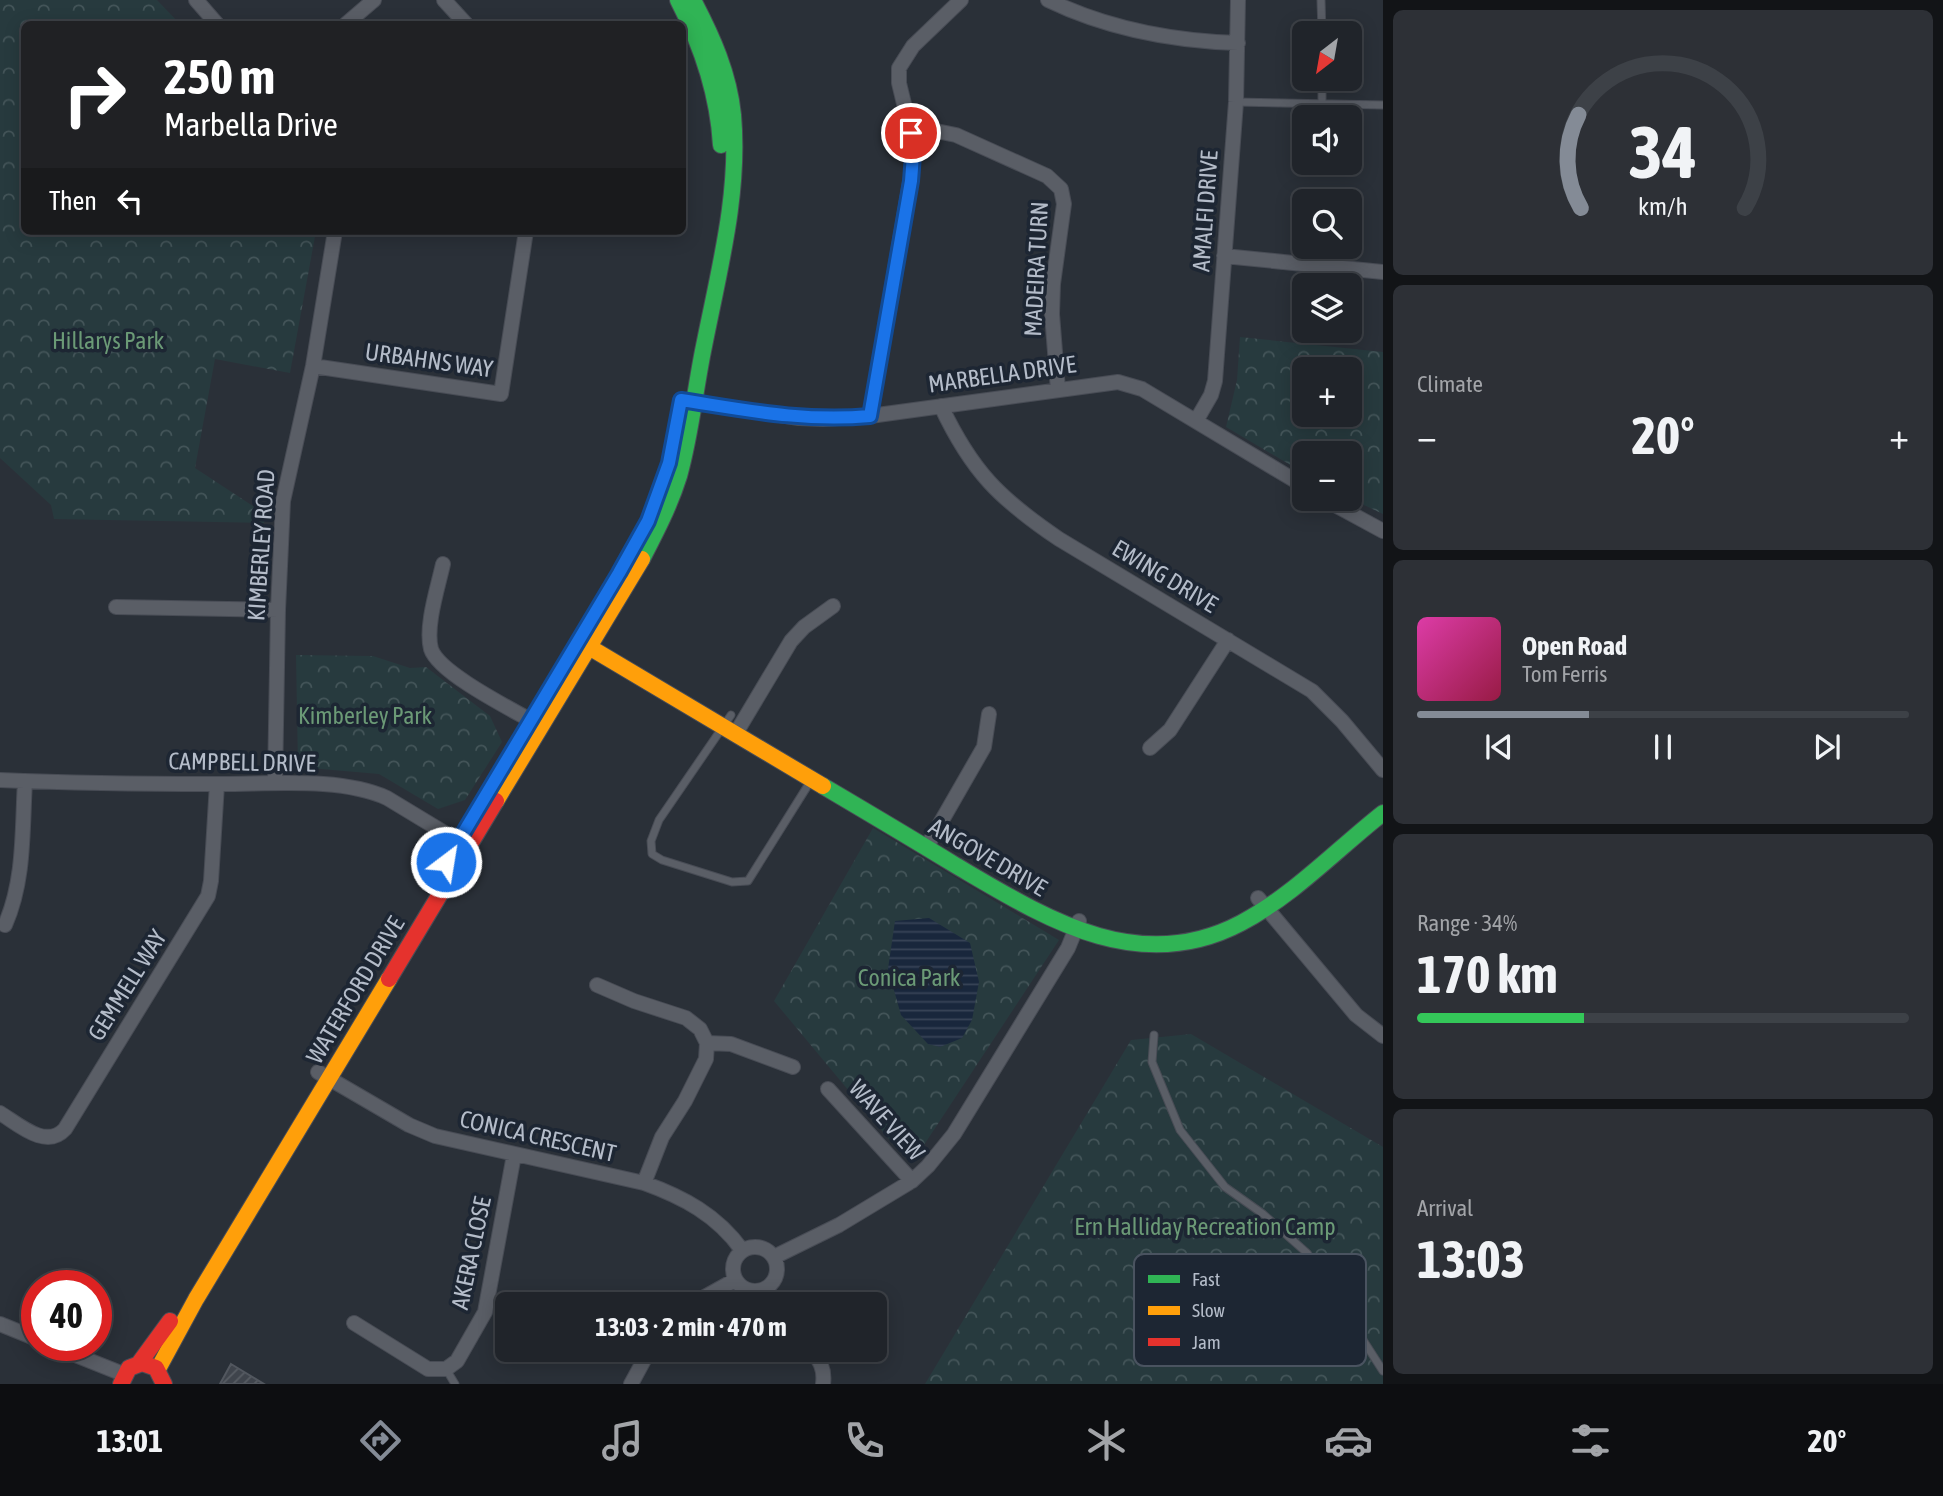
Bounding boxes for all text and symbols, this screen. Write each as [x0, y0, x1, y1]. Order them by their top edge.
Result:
north arrow [1292, 21, 1362, 91]
map controls [1292, 21, 1362, 511]
text: 250 m [164, 48, 275, 104]
icon: right [49, 49, 140, 140]
pin [881, 103, 941, 163]
button: sound [1292, 105, 1362, 175]
text: Marbella Drive [164, 106, 338, 143]
text: 34 [1629, 111, 1697, 194]
icon: arrive [892, 114, 930, 152]
street label: AMALFI DRIVE [1187, 149, 1223, 273]
icon: left [111, 182, 149, 220]
text: Then [49, 186, 97, 216]
button: search [1292, 189, 1362, 259]
text: km/h [1638, 192, 1688, 220]
street label: MADEIRA TURN [1019, 201, 1053, 337]
button: layers [1292, 273, 1362, 343]
park label: Hillarys Park [52, 327, 165, 354]
street label: URBAHNS WAY [363, 338, 495, 382]
street label: MARBELLA DRIVE [927, 350, 1077, 398]
button: + [1292, 357, 1362, 427]
text: Climate [1417, 371, 1483, 397]
text: 20° [1631, 405, 1695, 465]
text: − [1417, 414, 1437, 457]
text: + [1889, 414, 1909, 457]
button: − [1292, 441, 1362, 511]
street label: KIMBERLEY ROAD [242, 468, 280, 622]
street label: EWING DRIVE [1108, 534, 1222, 618]
text: Open Road [1522, 631, 1627, 661]
text: Tom Ferris [1522, 661, 1607, 687]
park label: Kimberley Park [298, 702, 432, 729]
icon: previous [1480, 728, 1518, 766]
icon: pause [1644, 728, 1682, 766]
icon: next [1808, 728, 1846, 766]
street label: CAMPBELL DRIVE [168, 747, 316, 777]
street label: ANGOVE DRIVE [924, 813, 1052, 901]
position arrow [409, 825, 483, 899]
text: Range · 34% [1417, 910, 1517, 936]
street label: WATERFORD DRIVE [301, 912, 409, 1068]
street label: GEMMELL WAY [82, 924, 172, 1045]
text: 170 km [1417, 944, 1558, 1004]
park label: Conica Park [858, 964, 961, 991]
street label: WAVE VIEW [844, 1074, 931, 1166]
street label: CONICA CRESCENT [457, 1105, 619, 1167]
street label: AKERA CLOSE [446, 1194, 496, 1312]
text: Arrival [1417, 1195, 1473, 1221]
park label: Ern Halliday Recreation Camp [1074, 1213, 1336, 1240]
text: 13:03 [1417, 1229, 1525, 1289]
legend [1134, 1254, 1366, 1366]
text: Fast [1192, 1268, 1220, 1290]
speed limit sign: 40 [21, 1270, 112, 1361]
text: Slow [1192, 1299, 1226, 1321]
text: 13:03 · 2 min · 470 m [595, 1312, 787, 1342]
text: Jam [1192, 1331, 1221, 1353]
icon: directions [356, 1416, 405, 1465]
icon: music [598, 1416, 647, 1465]
icon: phone [840, 1416, 889, 1465]
icon: climate [1082, 1416, 1131, 1465]
icon: car [1324, 1416, 1373, 1465]
icon: filters [1566, 1416, 1615, 1465]
text: 13:01 [96, 1422, 163, 1459]
text: 20° [1808, 1422, 1846, 1459]

